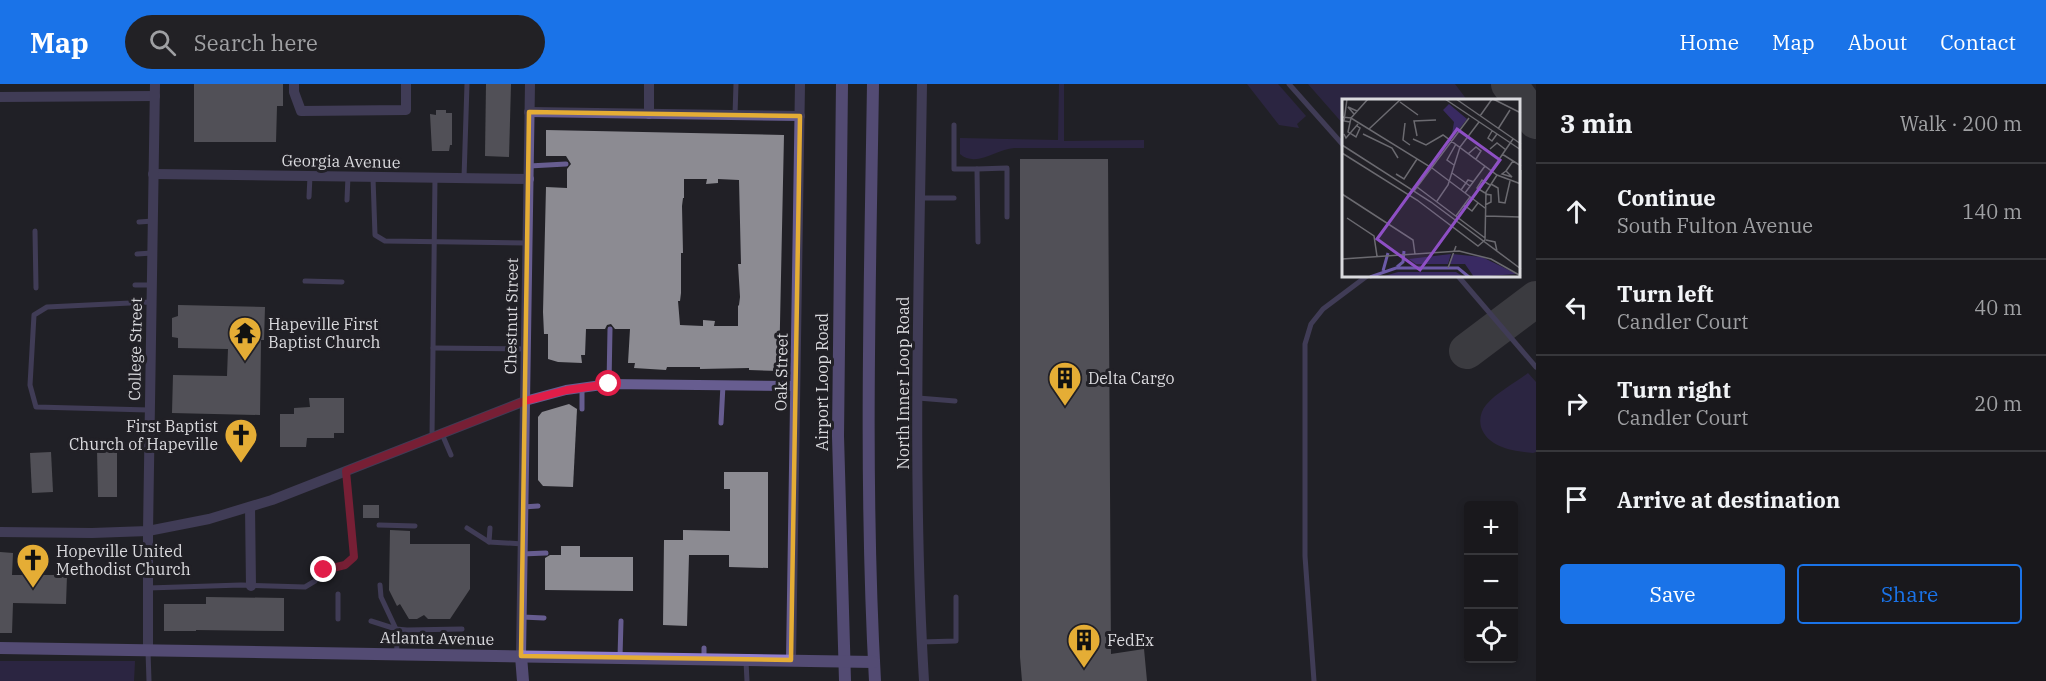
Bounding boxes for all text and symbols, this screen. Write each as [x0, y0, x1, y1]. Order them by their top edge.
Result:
search box [125, 15, 545, 69]
text: Map [30, 24, 89, 61]
icon: search [146, 26, 179, 59]
text: Search here [194, 28, 318, 57]
text: Home [1679, 28, 1739, 56]
text: Map [1772, 28, 1815, 56]
text: About [1848, 28, 1907, 56]
text: Contact [1940, 28, 2016, 56]
inset map [1342, 99, 1521, 278]
text: 3 min [1560, 106, 1633, 140]
text: Walk · 200 m [1900, 110, 2022, 137]
street label: Georgia Avenue [281, 150, 401, 172]
text: Continue [1617, 183, 1716, 212]
icon: ahead [1560, 195, 1593, 228]
text: 140 m [1962, 198, 2022, 225]
text: South Fulton Avenue [1617, 212, 1813, 239]
street label: Chestnut Street [500, 257, 522, 375]
text: Turn left [1617, 279, 1713, 308]
icon: left [1560, 291, 1593, 324]
text: 40 m [1974, 294, 2022, 321]
street label: North Inner Loop Road [893, 296, 913, 469]
street label: College Street [124, 297, 146, 401]
text: Candler Court [1617, 308, 1748, 335]
street label: Airport Loop Road [812, 313, 832, 451]
place label: Hapeville First Baptist Church [268, 314, 381, 352]
temple icon: Hapeville First Baptist Church [227, 315, 263, 362]
street label: Oak Street [770, 332, 792, 411]
building icon: Delta Cargo [1047, 360, 1083, 407]
place label: Delta Cargo [1088, 368, 1174, 388]
route start [595, 370, 621, 396]
text: Turn right [1617, 375, 1731, 404]
icon: right [1560, 387, 1593, 420]
text: 20 m [1974, 390, 2022, 417]
text: Candler Court [1617, 404, 1748, 431]
place label: First Baptist Church of Hapeville [69, 416, 218, 454]
church icon: First Baptist Church of Hapeville [223, 417, 259, 464]
icon: arrive [1560, 483, 1593, 516]
text: Arrive at destination [1617, 485, 1840, 514]
map controls [1464, 501, 1518, 663]
button: + [1464, 501, 1518, 555]
place label: Hopeville United Methodist Church [56, 541, 191, 579]
church icon: Hopeville United Methodist Church [15, 542, 51, 589]
button: − [1464, 555, 1518, 609]
route end [310, 556, 336, 582]
button: Save [1560, 564, 1785, 624]
button: Share [1797, 564, 2022, 624]
button: locate [1464, 609, 1518, 663]
building icon: FedEx [1066, 622, 1102, 669]
street label: Atlanta Avenue [380, 627, 494, 649]
place label: FedEx [1107, 630, 1154, 650]

